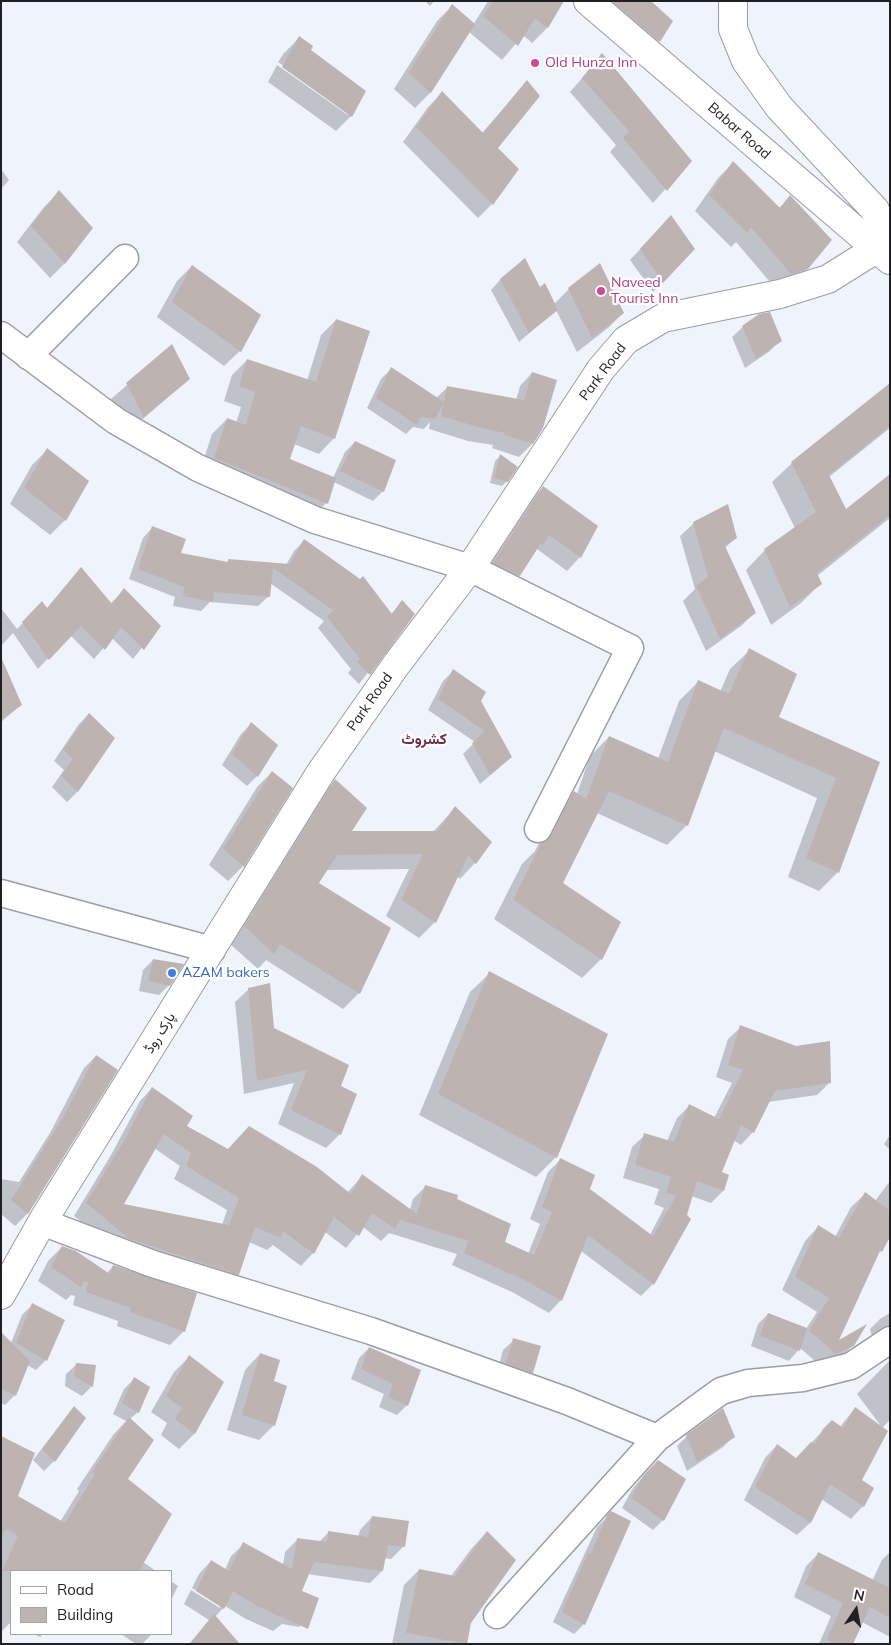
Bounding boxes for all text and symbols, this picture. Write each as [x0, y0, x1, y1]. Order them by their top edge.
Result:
place label: Old Hunza Inn [545, 55, 637, 71]
marker: Old Hunza Inn [529, 57, 541, 69]
street label: Babar Road [704, 99, 774, 163]
place label: Naveed Tourist Inn [611, 275, 678, 308]
marker: Naveed Tourist Inn [595, 285, 607, 297]
street label: Park Road [576, 340, 630, 404]
street label: Park Road [344, 670, 396, 734]
district label: کشروٹ [401, 730, 447, 748]
place label: AZAM bakers [182, 965, 270, 981]
marker: AZAM bakers [166, 967, 178, 979]
street label: پارک روڈ [141, 1009, 179, 1057]
legend [10, 1570, 172, 1635]
text: Road [57, 1580, 94, 1599]
north arrow [831, 1585, 881, 1635]
text: N [852, 1585, 866, 1605]
text: Building [57, 1605, 113, 1624]

